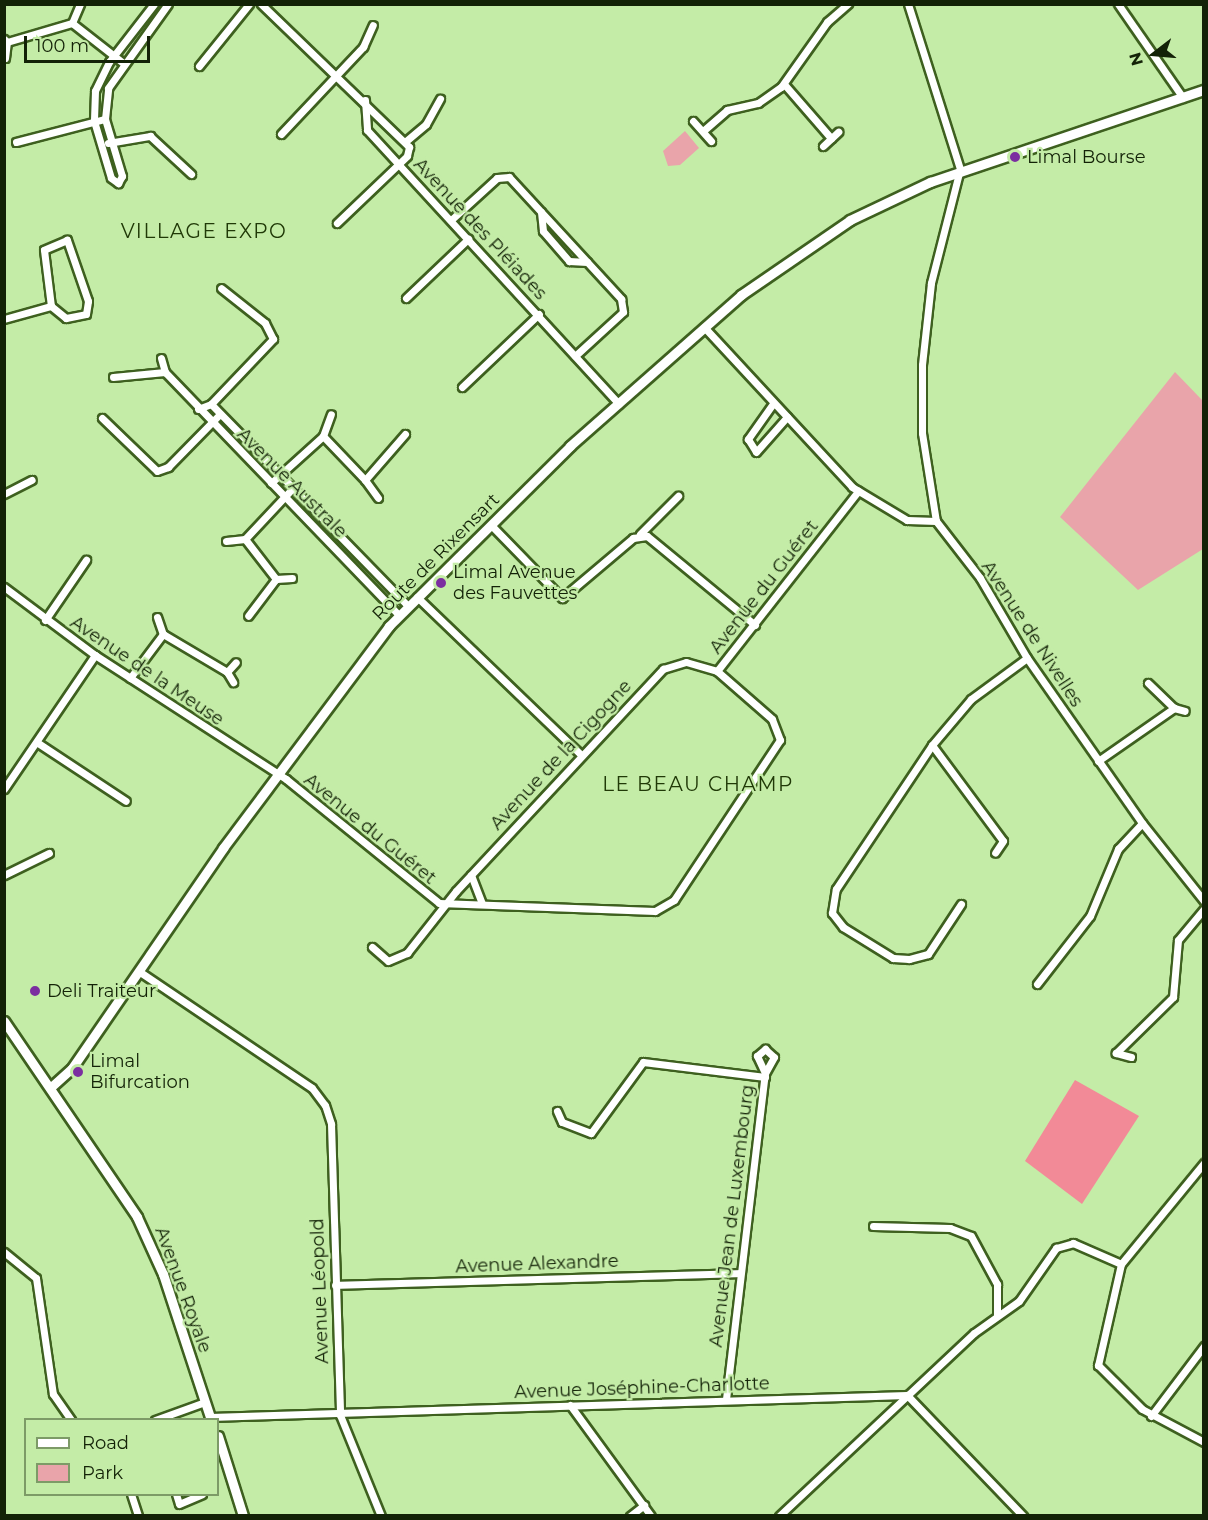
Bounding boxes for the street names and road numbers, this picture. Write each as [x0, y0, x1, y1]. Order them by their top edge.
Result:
street label: Avenue des Pléiades [409, 154, 551, 304]
street label: Avenue Australe [233, 424, 351, 542]
street label: Route de Rixensart [368, 489, 504, 625]
street label: Avenue du Guéret [705, 516, 823, 658]
street label: Avenue de Nivelles [977, 557, 1087, 711]
street label: Avenue de la Meuse [66, 612, 228, 730]
street label: Avenue de la Cigogne [486, 676, 636, 834]
street label: Avenue du Guéret [300, 769, 440, 889]
street label: Avenue Jean de Luxembourg [705, 1084, 759, 1348]
street label: Avenue Léopold [307, 1218, 333, 1364]
street label: Avenue Royale [150, 1224, 216, 1356]
street label: Avenue Alexandre [455, 1250, 619, 1278]
street label: Avenue Joséphine-Charlotte [514, 1373, 770, 1403]

